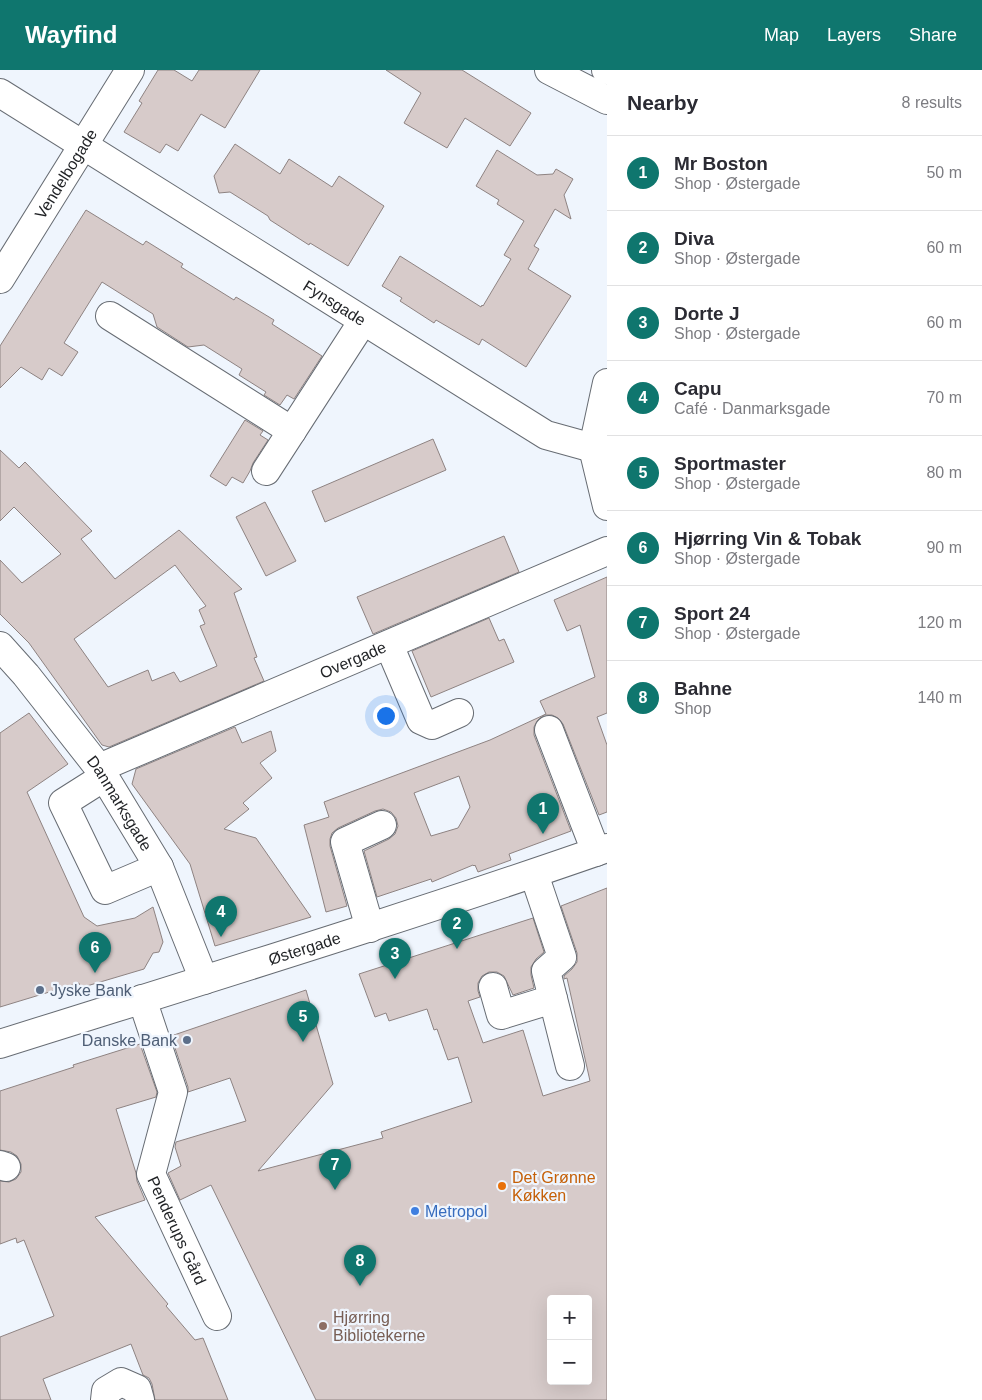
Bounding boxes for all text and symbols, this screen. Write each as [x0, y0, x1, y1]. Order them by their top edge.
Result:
text: Wayfind [25, 21, 117, 48]
text: Map [764, 25, 799, 45]
text: Layers [827, 25, 881, 45]
text: Share [909, 25, 957, 45]
text: Nearby [627, 91, 698, 114]
text: 8 results [902, 94, 962, 111]
street label: Vendelbogade [31, 126, 100, 222]
text: Mr Boston [674, 153, 768, 174]
text: 1 [639, 164, 647, 181]
text: 50 m [926, 164, 962, 181]
text: Shop · Østergade [674, 175, 800, 192]
text: Diva [674, 228, 714, 249]
text: 2 [639, 239, 647, 256]
text: 60 m [926, 239, 962, 256]
text: Shop · Østergade [674, 250, 800, 267]
street label: Fynsgade [300, 277, 369, 329]
text: Dorte J [674, 303, 739, 324]
text: 3 [639, 314, 647, 331]
text: 60 m [926, 314, 962, 331]
text: Shop · Østergade [674, 325, 800, 342]
text: Capu [674, 378, 722, 399]
text: 4 [639, 389, 647, 406]
text: 70 m [926, 389, 962, 406]
text: Café · Danmarksgade [674, 400, 831, 417]
text: Sportmaster [674, 453, 786, 474]
text: 5 [639, 464, 647, 481]
text: 80 m [926, 464, 962, 481]
text: Shop · Østergade [674, 475, 800, 492]
text: Hjørring Vin & Tobak [674, 528, 861, 549]
text: 6 [639, 539, 647, 556]
text: 90 m [926, 539, 962, 556]
text: Shop · Østergade [674, 550, 800, 567]
text: Sport 24 [674, 603, 750, 624]
text: 7 [639, 614, 647, 631]
text: 120 m [918, 614, 962, 631]
text: Shop · Østergade [674, 625, 800, 642]
street label: Overgade [317, 638, 389, 681]
text: Bahne [674, 678, 732, 699]
text: 8 [639, 689, 647, 706]
text: 140 m [918, 689, 962, 706]
text: Shop [674, 700, 711, 717]
your location [373, 703, 399, 729]
street label: Danmarksgade [84, 752, 156, 854]
pin: 1 [527, 793, 559, 834]
pin: 4 [205, 896, 237, 937]
pin: 2 [441, 908, 473, 949]
street label: Østergade [266, 929, 343, 968]
pin: 6 [79, 932, 111, 973]
pin: 3 [379, 938, 411, 979]
place label: Jyske Bank [50, 982, 133, 999]
marker: Jyske Bank [34, 984, 46, 996]
pin: 5 [287, 1001, 319, 1042]
place label: Danske Bank [82, 1032, 178, 1049]
marker: Danske Bank [181, 1034, 193, 1046]
pin: 7 [319, 1149, 351, 1190]
place label: Det Grønne Køkken [512, 1169, 596, 1204]
street label: Penderups Gård [145, 1173, 210, 1287]
marker: Det Grønne Køkken [496, 1180, 508, 1192]
place label: Metropol [425, 1203, 487, 1220]
marker: Metropol [409, 1205, 421, 1217]
pin: 8 [344, 1245, 376, 1286]
map controls [547, 1295, 592, 1385]
button: + [547, 1295, 592, 1340]
place label: Hjørring Bibliotekerne [333, 1309, 426, 1344]
marker: Hjørring Bibliotekerne [317, 1320, 329, 1332]
button: − [547, 1340, 592, 1385]

